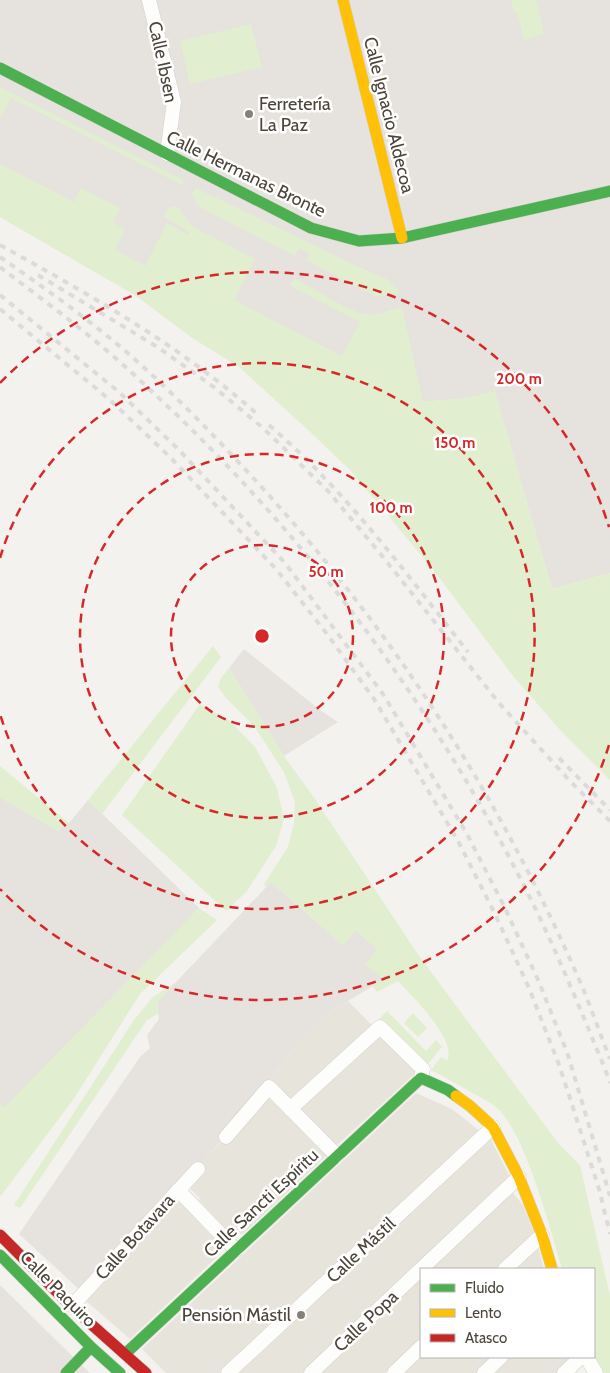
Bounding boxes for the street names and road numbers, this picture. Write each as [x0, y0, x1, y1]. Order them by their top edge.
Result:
street label: Calle Ibsen [144, 19, 182, 105]
street label: Calle Ignacio Aldecoa [359, 35, 419, 196]
street label: Calle Hermanas Bronte [163, 126, 329, 222]
street label: Calle Sancti Espíritu [199, 1144, 323, 1262]
street label: Calle Botavara [91, 1189, 180, 1284]
street label: Calle Mástil [322, 1212, 401, 1287]
street label: Calle Paquiro [15, 1246, 101, 1332]
street label: Calle Popa [329, 1285, 403, 1356]

